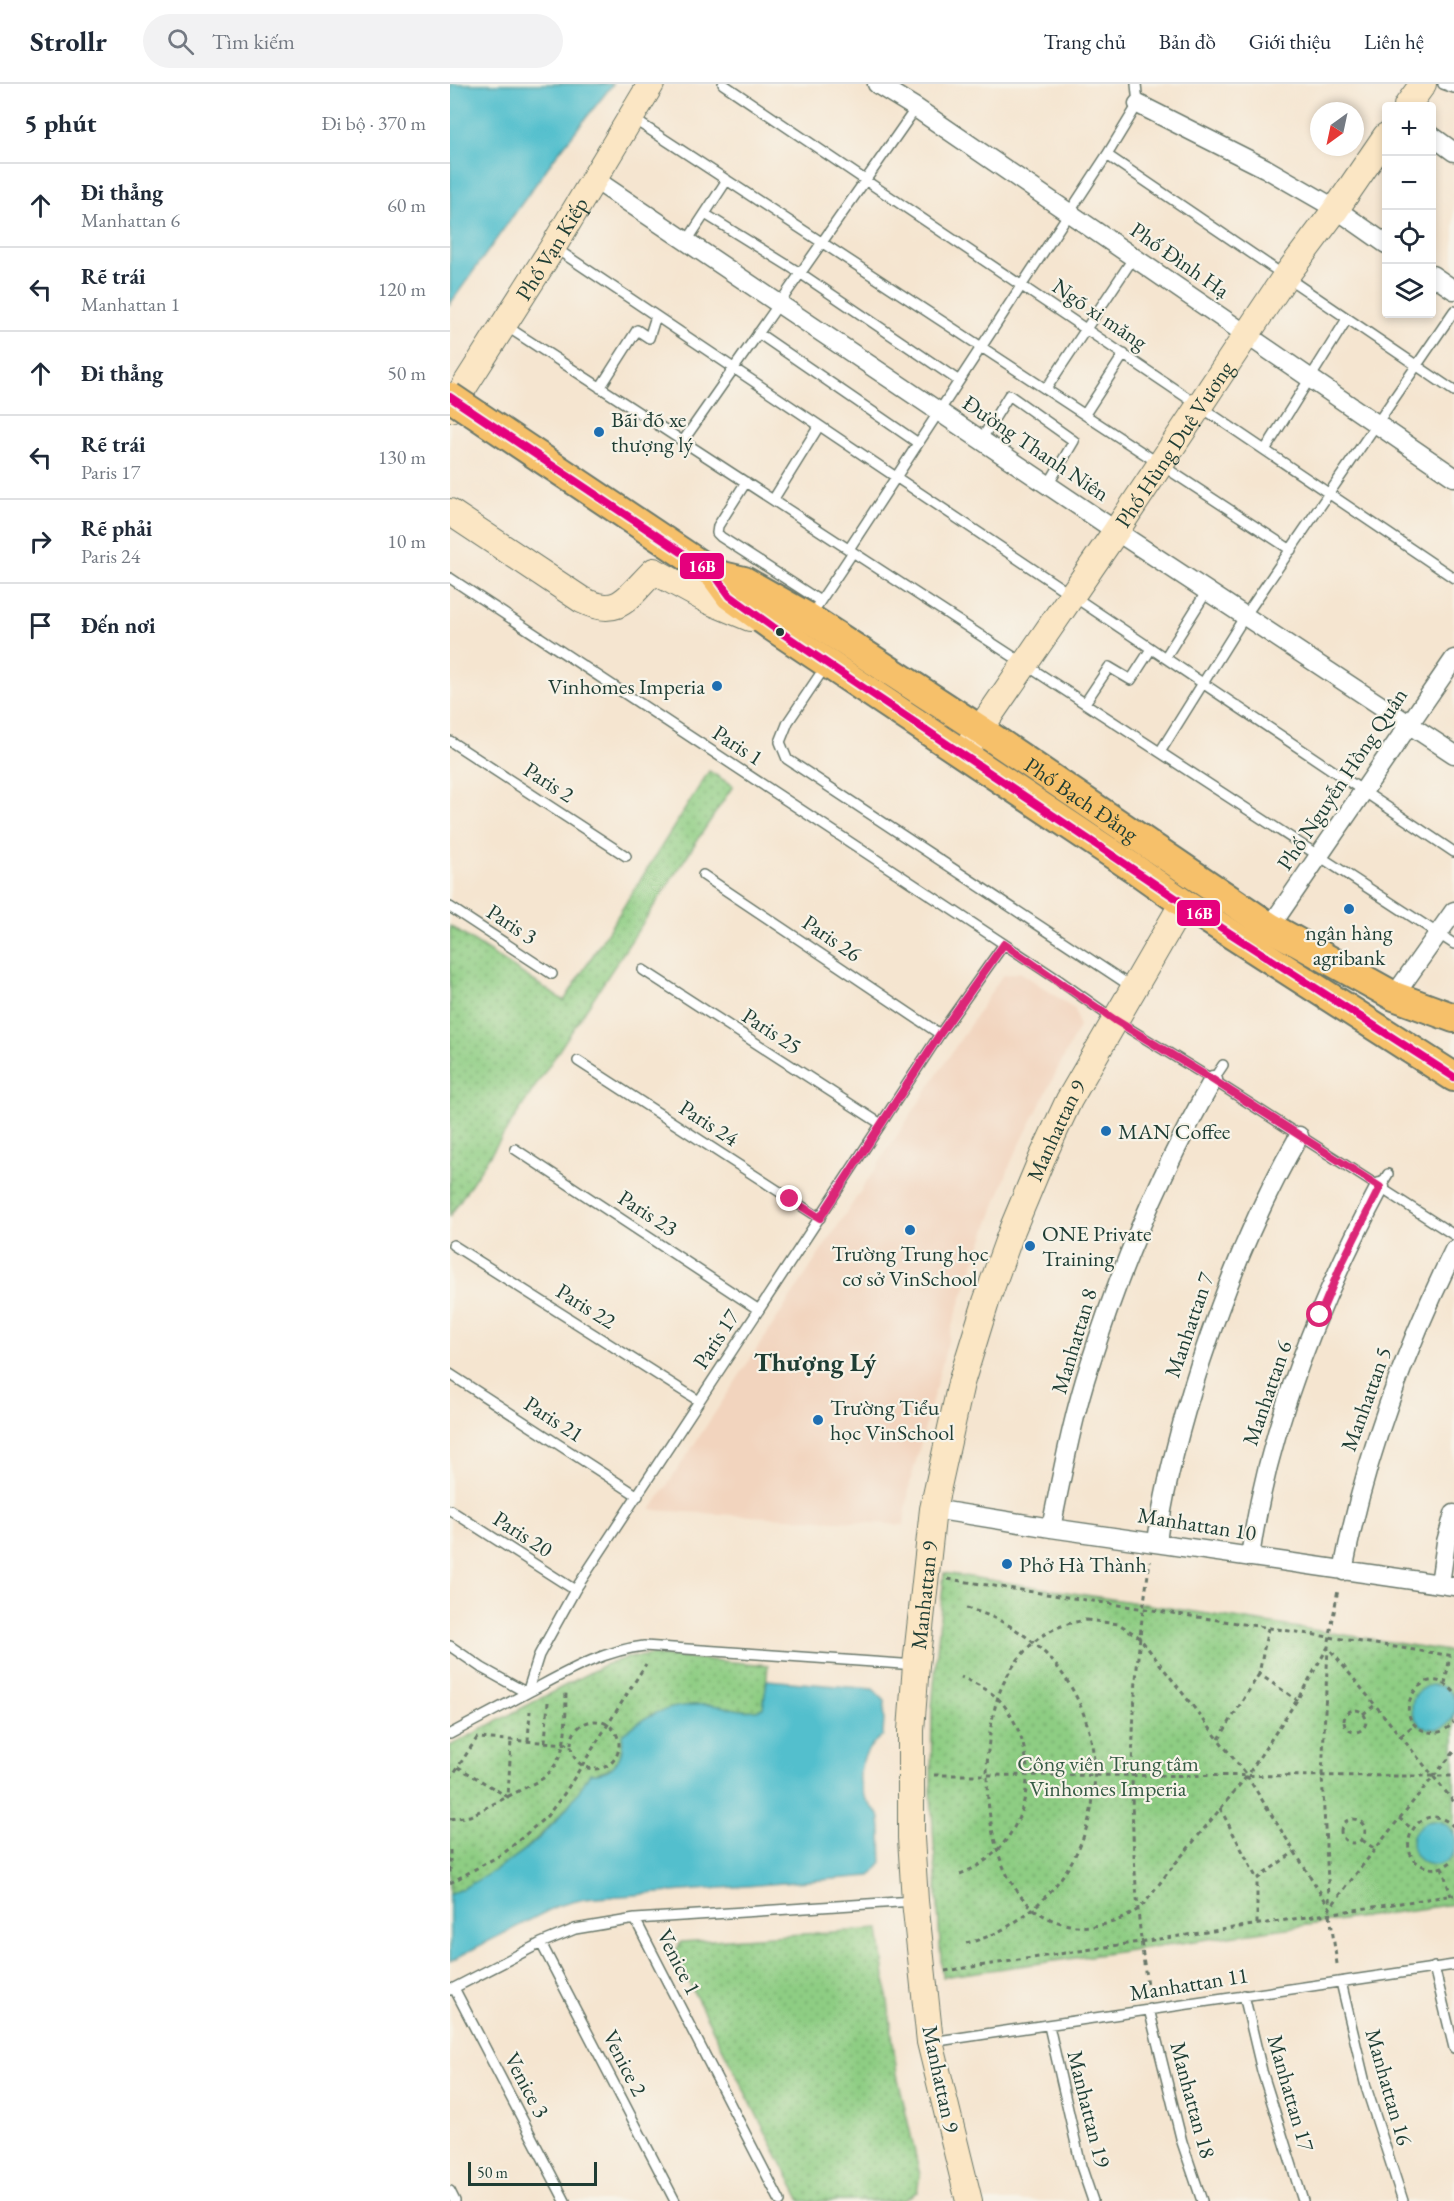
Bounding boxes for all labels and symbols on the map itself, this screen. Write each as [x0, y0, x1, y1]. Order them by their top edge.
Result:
north arrow [1310, 102, 1364, 156]
street label: Phố Vạn Kiếp [508, 191, 594, 306]
street label: Phố Đình Hạ [1125, 215, 1235, 305]
street label: Ngõ xi măng [1047, 272, 1153, 357]
street label: Phố Hùng Duệ Vương [1108, 355, 1240, 533]
street label: Đường Thanh Niên [957, 388, 1115, 508]
place label: Bãi đõ xe thượng lý [611, 405, 694, 459]
marker: Bãi đõ xe thượng lý [592, 425, 606, 439]
line badge: 16B [679, 552, 725, 580]
text: 16B [689, 556, 715, 577]
unlabelled marker [774, 626, 786, 638]
place label: Vinhomes Imperia [548, 672, 705, 701]
marker: Vinhomes Imperia [710, 679, 724, 693]
street label: Phố Nguyễn Hồng Quân [1270, 682, 1414, 876]
street label: Paris 1 [707, 718, 769, 772]
street label: Phố Bạch Đằng [1019, 750, 1145, 848]
street label: Paris 2 [518, 755, 580, 809]
street label: Paris 3 [481, 897, 543, 951]
line badge: 16B [1176, 899, 1221, 927]
marker: ngân hàng agribank [1342, 902, 1356, 916]
text: 16B [1186, 903, 1212, 924]
street label: Paris 26 [797, 908, 867, 968]
place label: ngân hàng agribank [1305, 918, 1393, 972]
street label: Paris 25 [737, 1001, 807, 1061]
street label: Manhattan 9 [1019, 1074, 1093, 1185]
street label: Paris 24 [674, 1093, 745, 1153]
place label: MAN Coffee [1118, 1117, 1231, 1146]
marker: MAN Coffee [1099, 1124, 1113, 1138]
street label: Paris 23 [613, 1183, 683, 1243]
route end [776, 1185, 802, 1211]
place label: ONE Private Training [1042, 1219, 1152, 1273]
marker: Trường Trung học cơ sở VinSchool [903, 1223, 917, 1237]
place label: Trường Trung học cơ sở VinSchool [831, 1239, 989, 1293]
marker: ONE Private Training [1023, 1239, 1037, 1253]
street label: Manhattan 7 [1158, 1268, 1221, 1381]
street label: Paris 22 [551, 1276, 622, 1336]
street label: Manhattan 8 [1044, 1285, 1104, 1397]
route start [1306, 1301, 1332, 1327]
street label: Paris 17 [686, 1303, 746, 1374]
street label: Manhattan 6 [1236, 1336, 1299, 1449]
street label: Manhattan 5 [1334, 1343, 1398, 1455]
district label: Thượng Lý [754, 1345, 877, 1379]
street label: Paris 21 [519, 1389, 589, 1449]
place label: Trường Tiểu học VinSchool [830, 1393, 954, 1447]
marker: Trường Tiểu học VinSchool [811, 1413, 825, 1427]
street label: Manhattan 10 [1136, 1500, 1259, 1548]
street label: Paris 20 [488, 1504, 559, 1564]
street label: Manhattan 9 [903, 1539, 944, 1651]
place label: Phở Hà Thành [1019, 1550, 1147, 1579]
marker: Phở Hà Thành [1000, 1557, 1014, 1571]
park label: Công viên Trung tâm Vinhomes Imperia [1017, 1749, 1199, 1803]
street label: Venice 1 [650, 1924, 708, 2000]
street label: Manhattan 11 [1128, 1960, 1250, 2008]
street label: Manhattan 9 [915, 2023, 967, 2136]
street label: Venice 2 [596, 2025, 654, 2101]
street label: Manhattan 16 [1359, 2026, 1420, 2149]
street label: Manhattan 17 [1261, 2032, 1322, 2155]
street label: Manhattan 18 [1164, 2038, 1222, 2162]
street label: Venice 3 [498, 2047, 556, 2123]
street label: Manhattan 19 [1060, 2047, 1118, 2171]
scale bar [468, 2159, 597, 2186]

